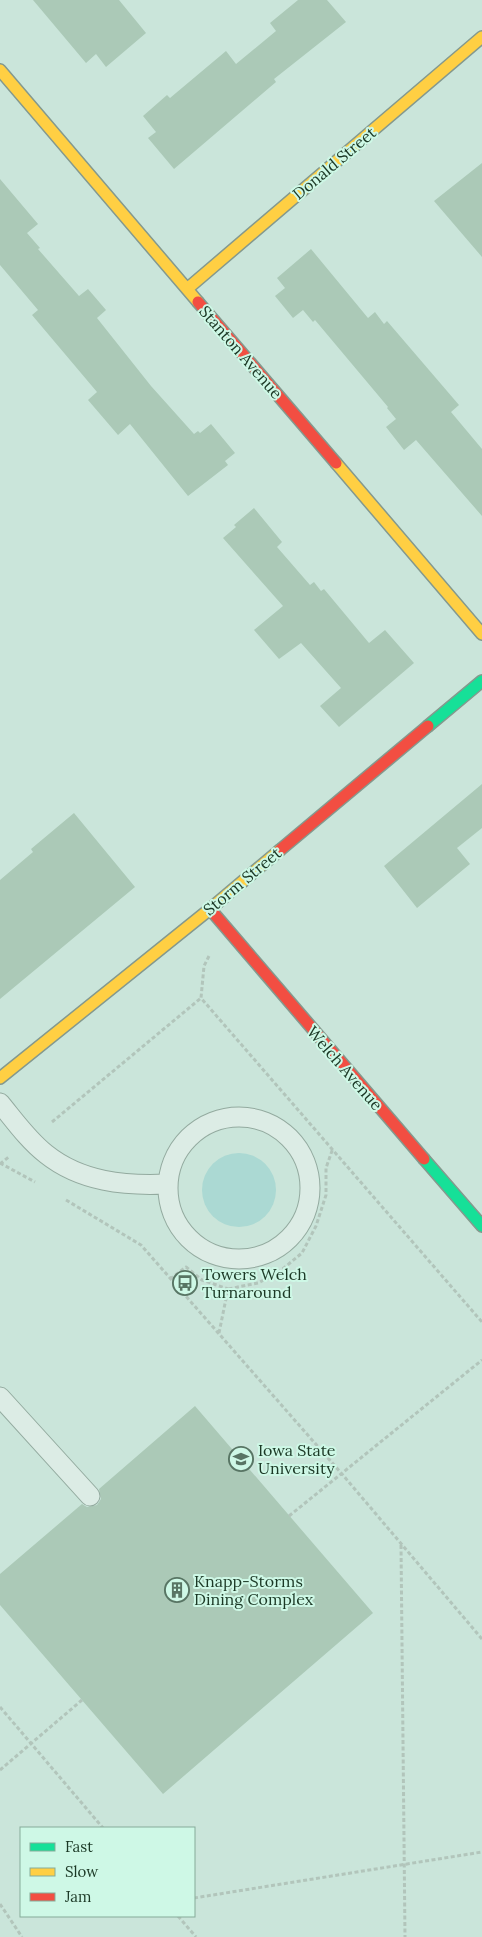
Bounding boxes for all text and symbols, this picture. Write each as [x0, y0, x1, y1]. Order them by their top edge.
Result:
street label: Donald Street [288, 122, 380, 204]
street label: Stanton Avenue [195, 301, 287, 403]
street label: Storm Street [199, 842, 286, 919]
street label: Welch Avenue [303, 1022, 387, 1114]
place label: Towers Welch Turnaround [202, 1264, 307, 1302]
bus stop icon: Towers Welch Turnaround [172, 1270, 198, 1296]
place label: Iowa State University [258, 1440, 336, 1478]
school or university icon: Iowa State University [228, 1446, 254, 1472]
place label: Knapp-Storms Dining Complex [194, 1571, 314, 1609]
building icon: Knapp-Storms Dining Complex [164, 1577, 190, 1603]
legend [20, 1827, 195, 1917]
text: Fast [65, 1837, 93, 1856]
text: Slow [65, 1862, 98, 1881]
text: Jam [64, 1887, 92, 1906]

